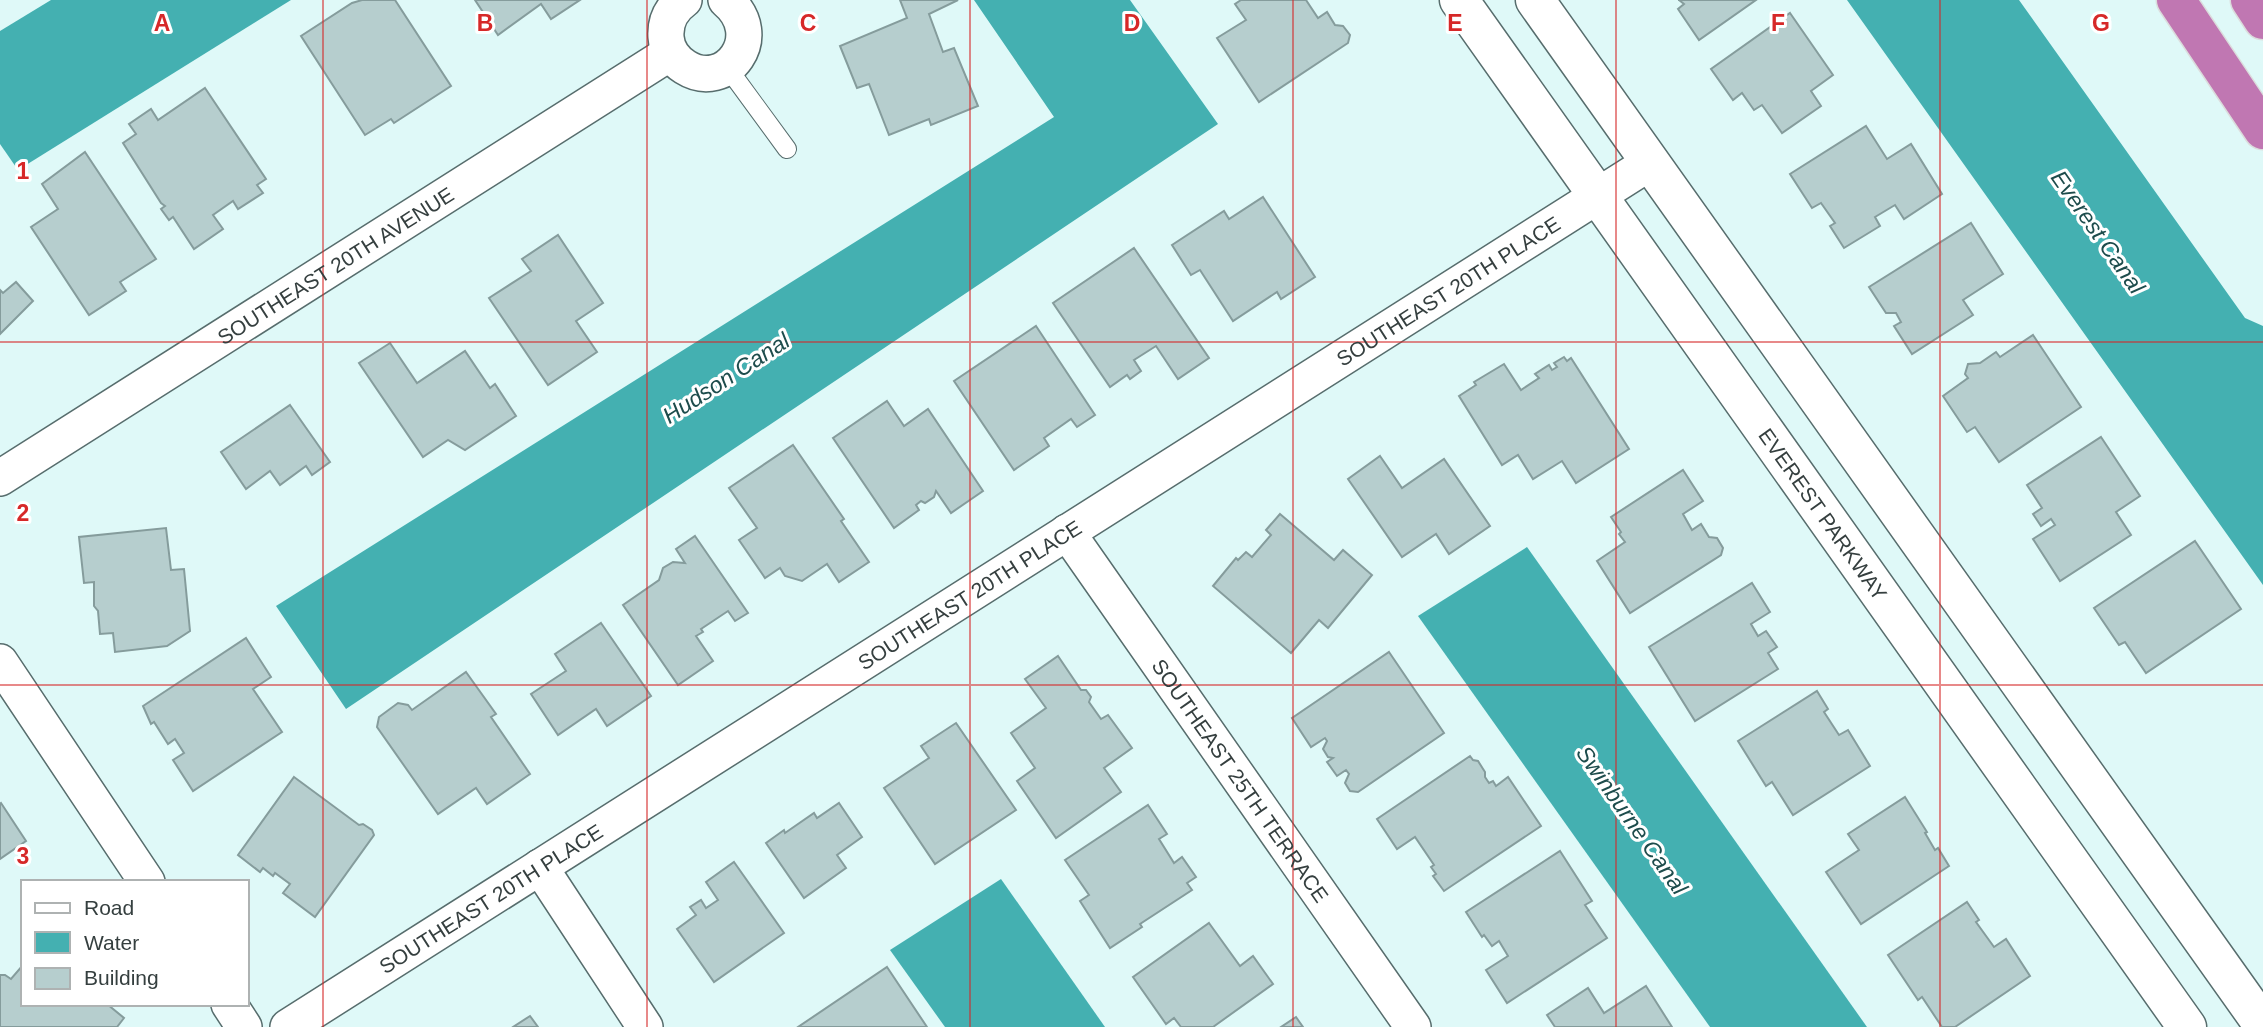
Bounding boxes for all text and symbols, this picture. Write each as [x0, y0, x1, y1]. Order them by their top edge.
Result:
text: A [154, 10, 170, 36]
text: B [477, 10, 493, 36]
text: C [800, 10, 816, 36]
text: D [1124, 10, 1140, 36]
text: E [1447, 10, 1463, 36]
text: F [1771, 10, 1785, 36]
text: G [2092, 10, 2110, 36]
text: 1 [17, 158, 30, 184]
water label: Everest Canal [2046, 165, 2151, 299]
street label: SOUTHEAST 20TH AVENUE [213, 182, 457, 349]
street label: SOUTHEAST 20TH PLACE [1332, 211, 1564, 370]
water label: Hudson Canal [658, 327, 795, 429]
street label: EVEREST PARKWAY [1755, 424, 1892, 604]
text: 2 [17, 500, 29, 526]
street label: SOUTHEAST 20TH PLACE [853, 515, 1085, 674]
street label: SOUTHEAST 25TH TERRACE [1148, 654, 1333, 906]
water label: Swinburne Canal [1571, 741, 1693, 900]
street label: SOUTHEAST 20TH PLACE [375, 819, 607, 978]
text: 3 [17, 843, 29, 869]
legend [21, 880, 248, 1006]
text: Road [84, 896, 134, 919]
text: Water [84, 931, 139, 954]
text: Building [84, 966, 159, 989]

